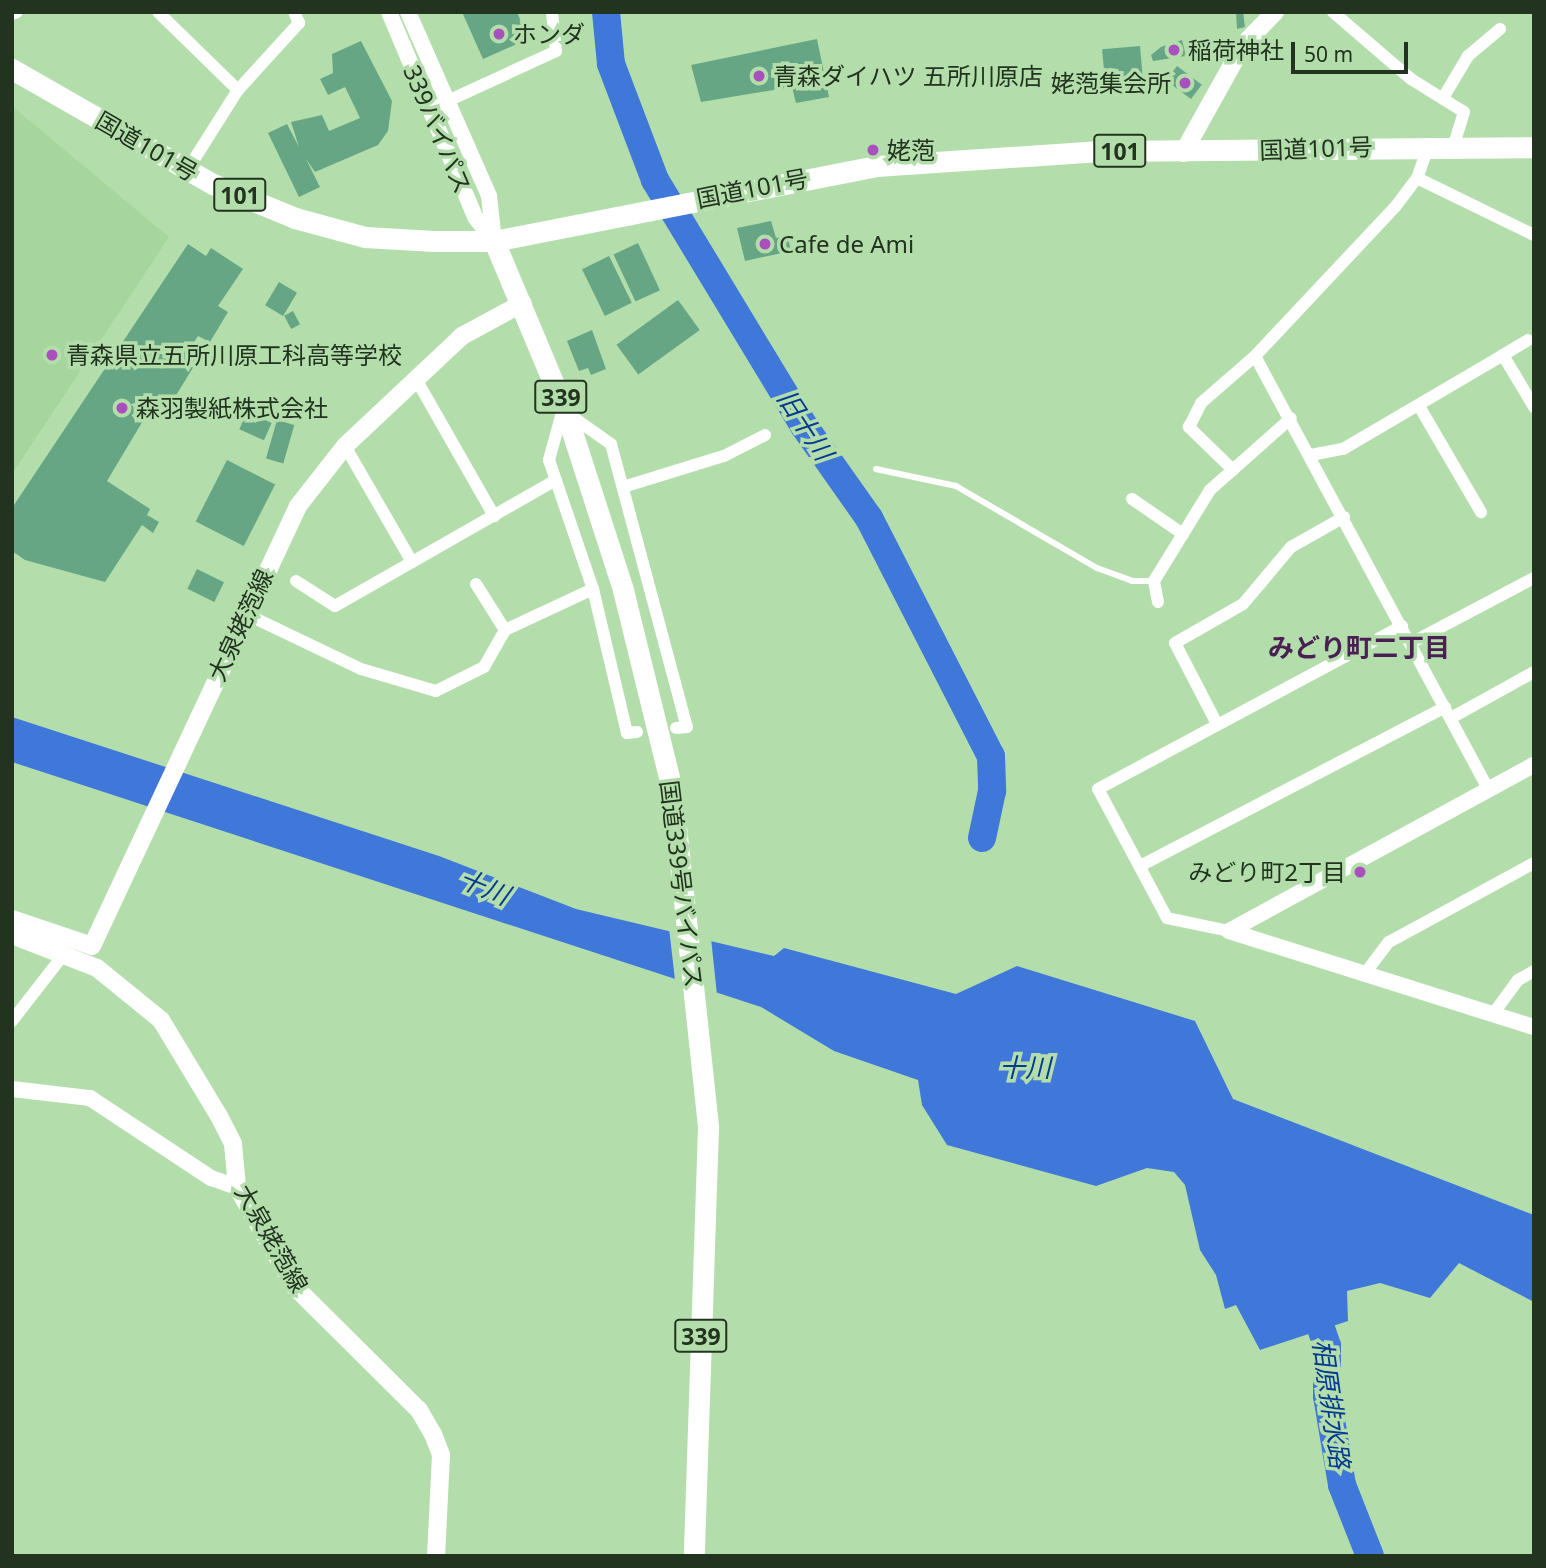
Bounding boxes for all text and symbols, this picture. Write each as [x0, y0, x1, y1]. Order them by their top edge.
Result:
place label: ホンダ [513, 20, 585, 48]
marker: ホンダ [491, 26, 507, 42]
scale bar [1294, 28, 1411, 72]
place label: 稲荷神社 [1188, 36, 1284, 64]
text: 50 m [1304, 40, 1353, 68]
marker: 稲荷神社 [1166, 42, 1182, 58]
street label: 339バイパス [398, 60, 478, 198]
place label: 青森ダイハツ 五所川原店 [773, 62, 1043, 90]
marker: 青森ダイハツ 五所川原店 [751, 68, 767, 84]
place label: 姥萢集会所 [1051, 69, 1171, 97]
marker: 姥萢集会所 [1177, 75, 1193, 91]
street label: 国道101号 [91, 105, 203, 187]
road number: 101 [1092, 132, 1148, 170]
street label: 国道101号 [1259, 132, 1373, 164]
place label: 姥萢 [887, 136, 935, 164]
marker: 姥萢 [865, 142, 881, 158]
street label: 国道101号 [694, 163, 810, 213]
road number: 101 [212, 176, 268, 214]
place label: Cafe de Ami [779, 230, 914, 258]
marker: Cafe de Ami [757, 236, 773, 252]
place label: 青森県立五所川原工科高等学校 [66, 341, 402, 369]
marker: 青森県立五所川原工科高等学校 [44, 347, 60, 363]
road number: 339 [533, 378, 589, 416]
water label: 旧十川 [771, 384, 839, 466]
place label: 森羽製紙株式会社 [136, 394, 328, 422]
marker: 森羽製紙株式会社 [114, 400, 130, 416]
street label: 大泉姥萢線 [202, 565, 278, 685]
district label: みどり町二丁目 [1268, 632, 1450, 664]
street label: 国道339号バイパス [655, 778, 709, 990]
place label: みどり町2丁目 [1188, 858, 1346, 886]
water label: 十川 [454, 863, 514, 911]
marker: みどり町2丁目 [1352, 864, 1368, 880]
water label: 十川 [999, 1052, 1051, 1084]
street label: 大泉姥萢線 [230, 1179, 314, 1297]
road number: 339 [673, 1316, 729, 1356]
water label: 相原排水路 [1307, 1337, 1355, 1471]

